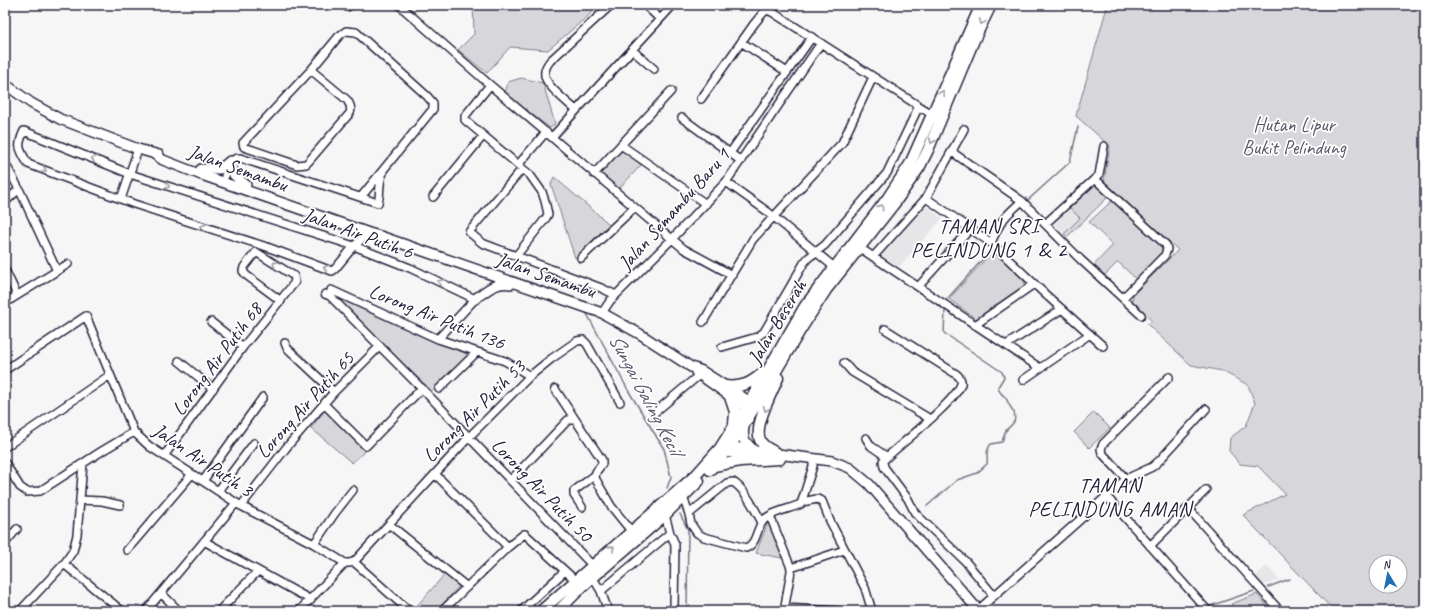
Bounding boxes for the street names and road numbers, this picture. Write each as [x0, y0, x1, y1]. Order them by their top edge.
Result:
street label: Jalan Semambu [184, 138, 292, 198]
street label: Jalan Semambu Baru 1 [612, 142, 736, 276]
street label: Jalan Air Putih 6 [299, 201, 417, 265]
street label: Jalan Semambu [492, 246, 600, 304]
street label: Jalan Beserah [741, 274, 812, 370]
street label: Lorong Air Putih 136 [366, 278, 509, 356]
street label: Lorong Air Putih 68 [166, 296, 269, 420]
street label: Lorong Air Putih 65 [251, 346, 360, 464]
street label: Lorong Air Putih 53 [417, 353, 532, 468]
street label: Jalan Air Putih 3 [147, 417, 259, 504]
street label: Lorong Air Putih 50 [486, 433, 599, 549]

